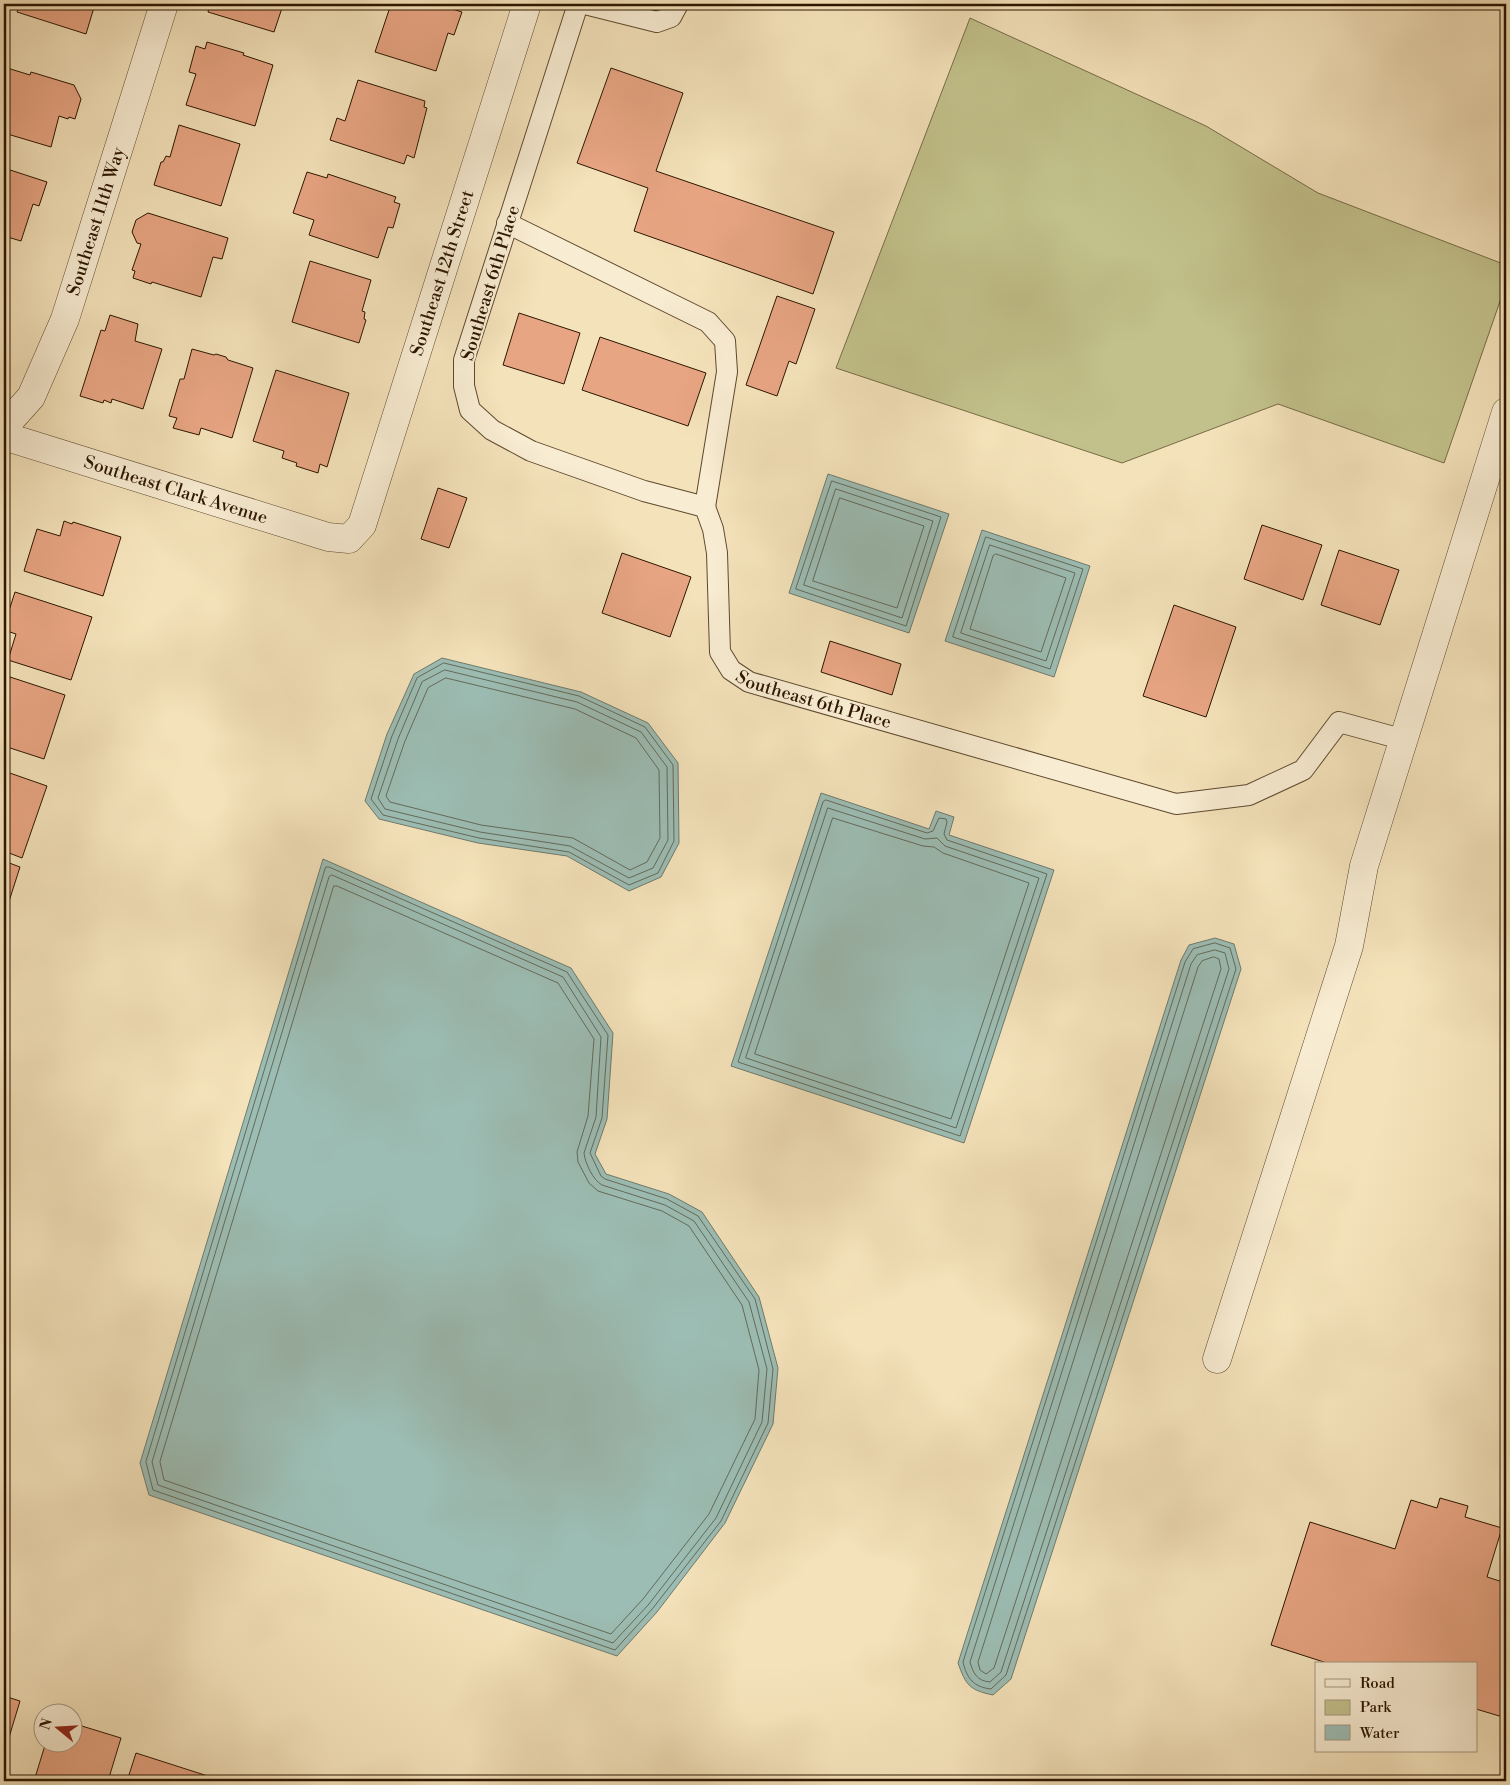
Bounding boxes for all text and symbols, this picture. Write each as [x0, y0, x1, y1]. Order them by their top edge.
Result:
street label: Southeast 11th Way [62, 144, 130, 298]
street label: Southeast 12th Street [405, 187, 480, 359]
street label: Southeast 6th Place [456, 203, 525, 364]
street label: Southeast Clark Avenue [81, 451, 270, 529]
street label: Southeast 6th Place [731, 665, 894, 734]
legend [1315, 1662, 1478, 1752]
text: Road [1360, 1674, 1395, 1693]
text: Park [1360, 1698, 1392, 1717]
north arrow [32, 1702, 82, 1752]
text: N [36, 1716, 57, 1732]
text: Water [1359, 1724, 1400, 1743]

